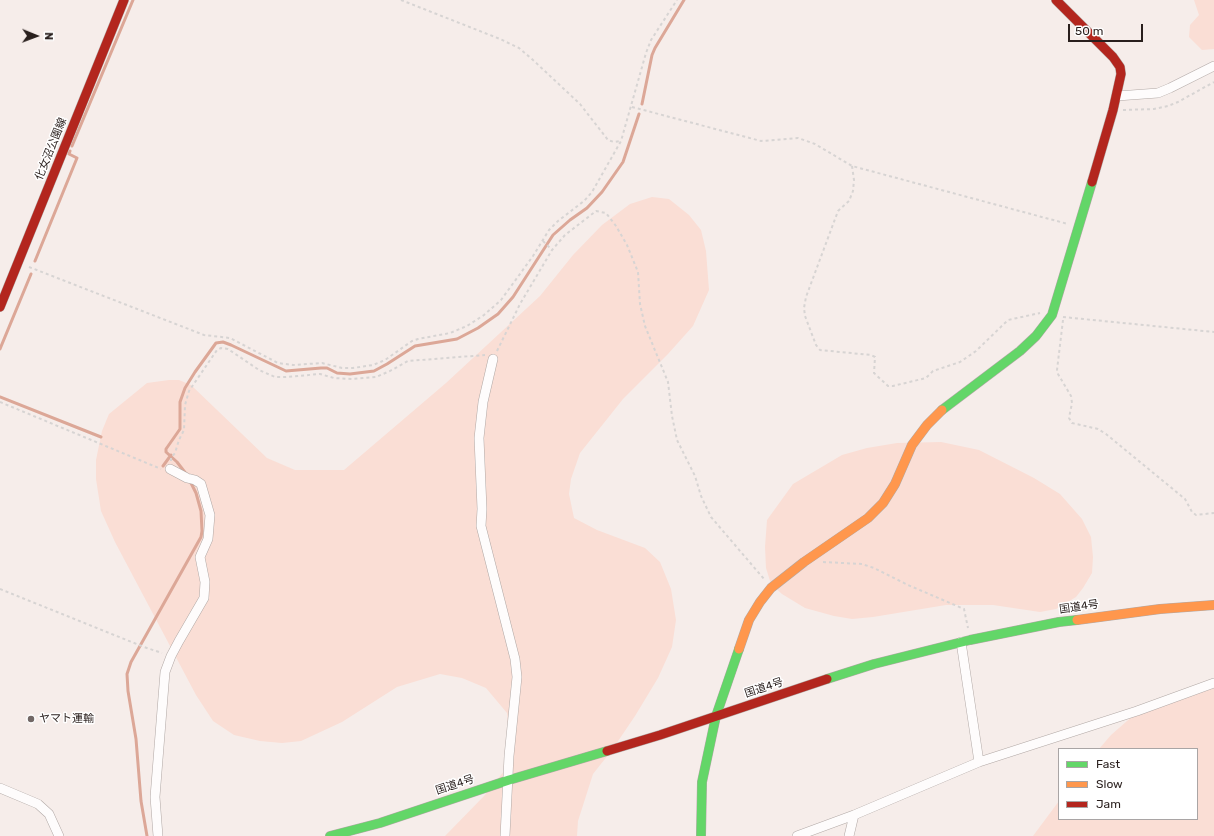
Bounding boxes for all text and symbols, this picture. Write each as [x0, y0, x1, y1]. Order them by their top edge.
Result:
north arrow [16, 16, 56, 56]
scale bar [1070, 16, 1145, 42]
text: 50 m [1075, 24, 1103, 38]
text: N [42, 32, 55, 40]
street label: 化女沼公園線 [33, 116, 69, 182]
street label: 国道4号 [1058, 598, 1100, 616]
street label: 国道4号 [743, 676, 785, 700]
place label: ヤマト運輸 [39, 712, 94, 726]
marker: ヤマト運輸 [26, 714, 36, 724]
legend [1058, 748, 1198, 820]
text: Fast [1096, 757, 1120, 771]
street label: 国道4号 [434, 773, 476, 797]
text: Slow [1096, 777, 1123, 791]
text: Jam [1096, 797, 1121, 811]

